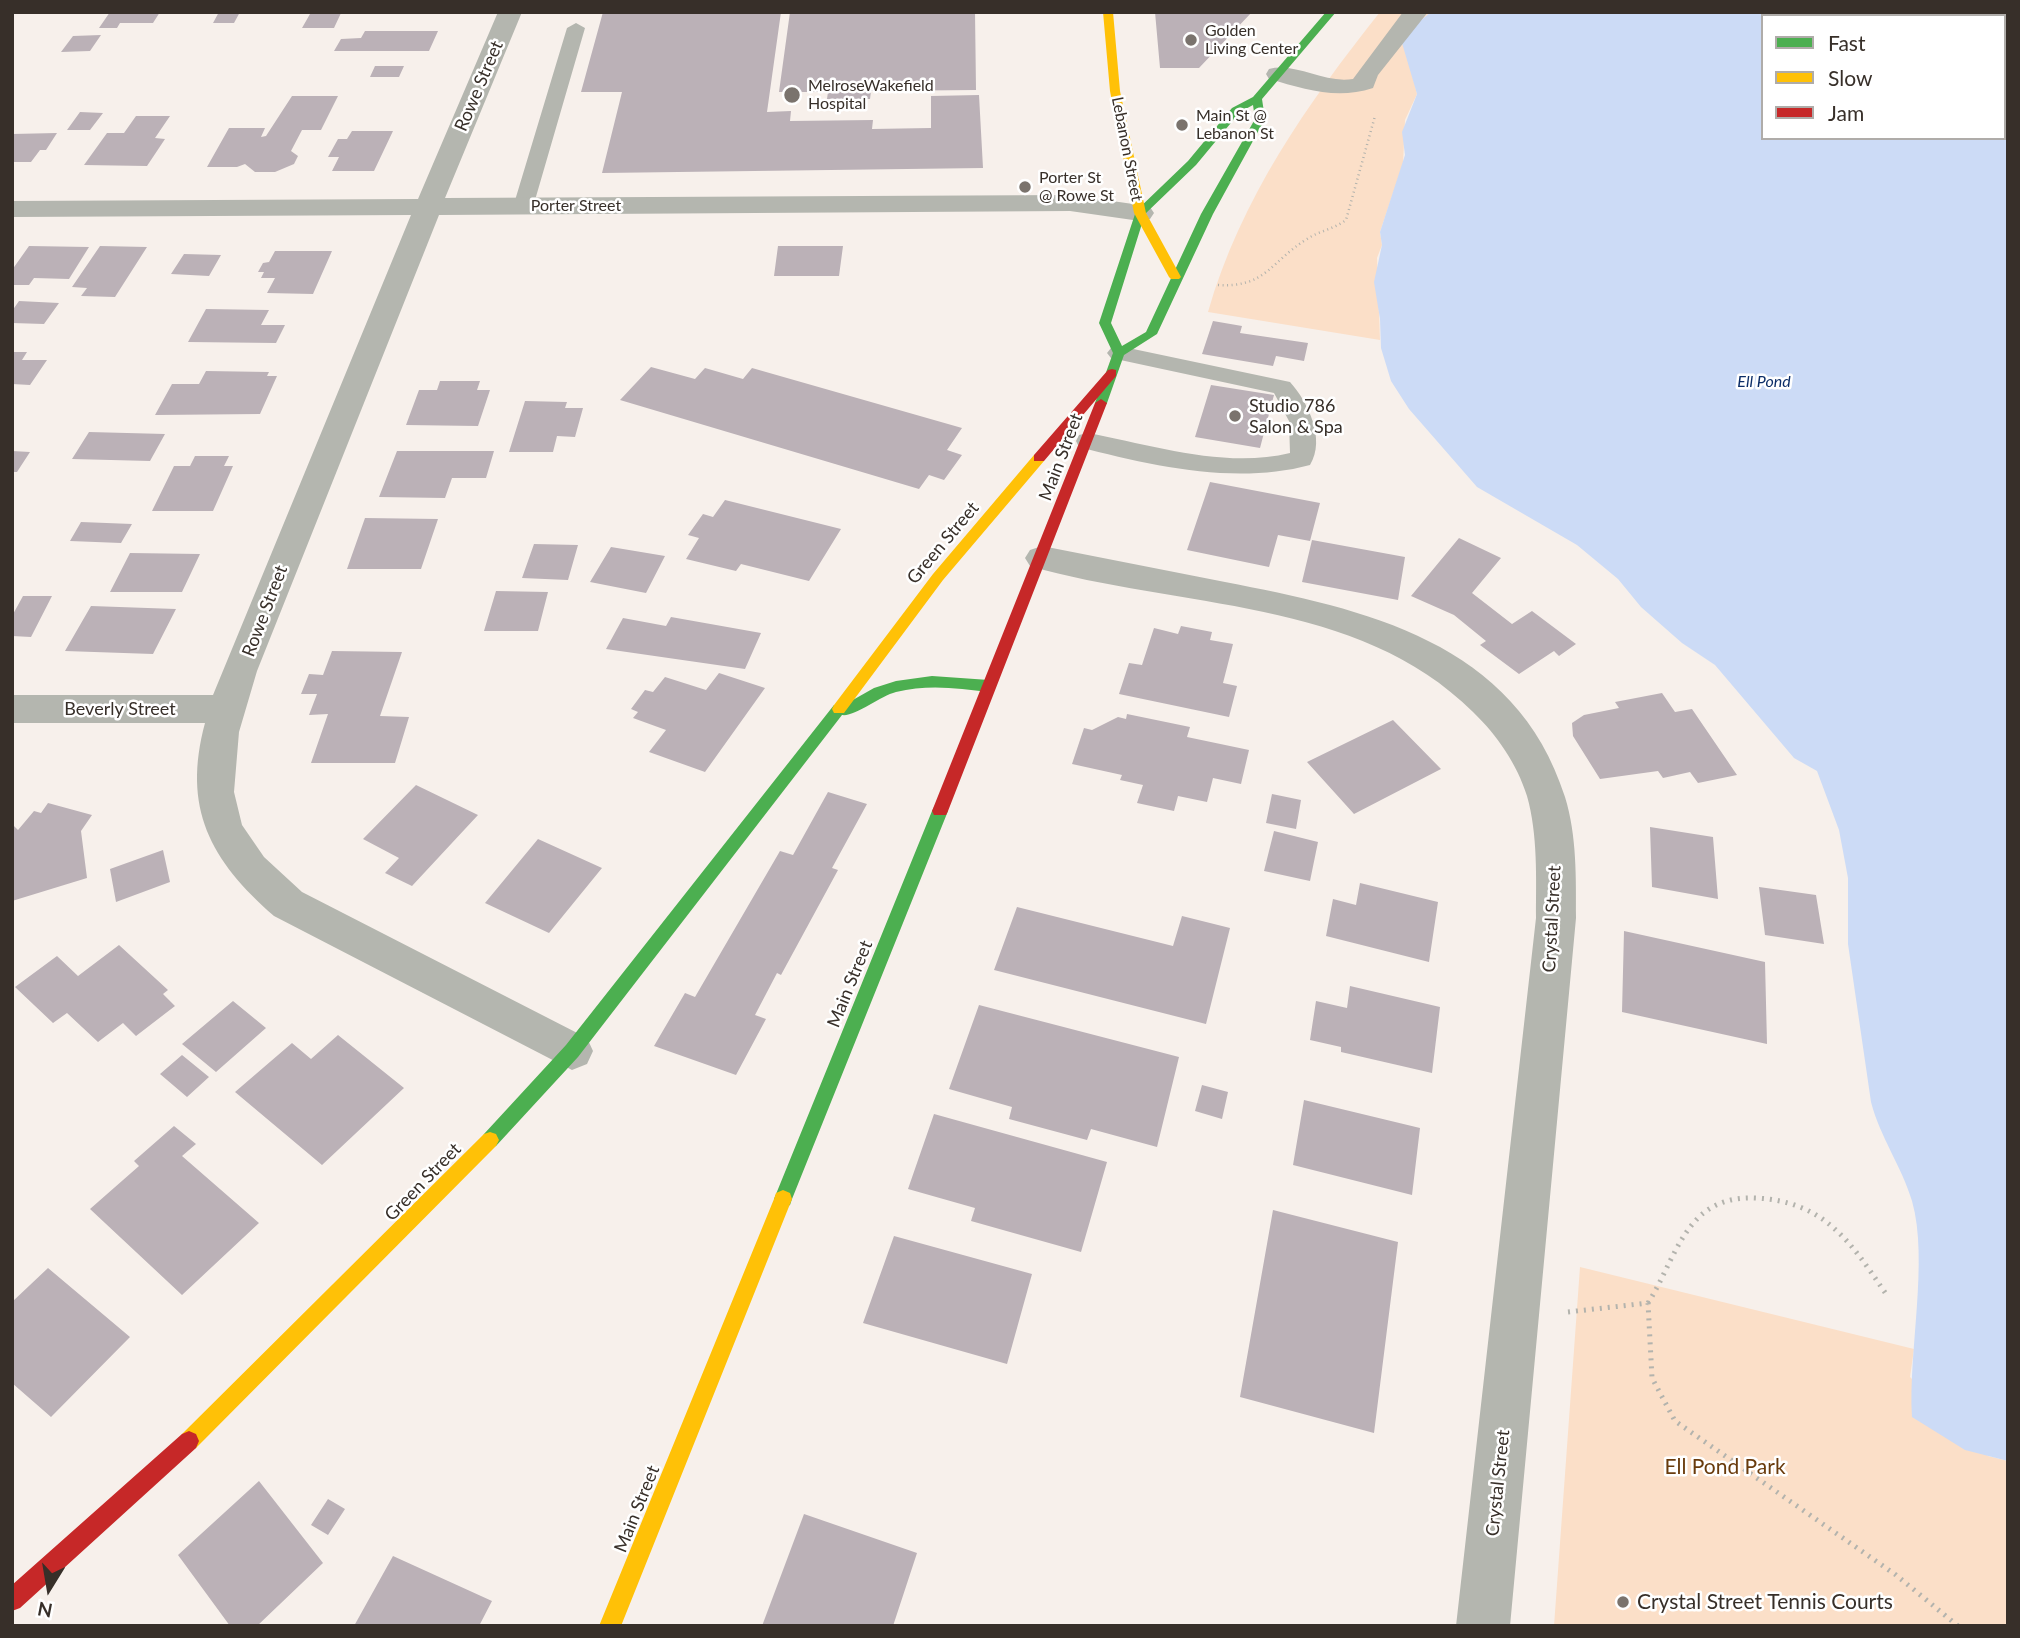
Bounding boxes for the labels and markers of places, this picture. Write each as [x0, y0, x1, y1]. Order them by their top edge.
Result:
place label: Golden Living Center [1205, 21, 1298, 59]
marker: Golden Living Center [1183, 32, 1199, 48]
place label: MelroseWakefield Hospital [808, 76, 934, 114]
marker: MelroseWakefield Hospital [782, 85, 802, 105]
place label: Main St @ Lebanon St [1196, 106, 1274, 144]
marker: Main St @ Lebanon St [1174, 117, 1190, 133]
place label: Porter St @ Rowe St [1039, 168, 1114, 206]
marker: Porter St @ Rowe St [1017, 179, 1033, 195]
place label: Studio 786 Salon & Spa [1249, 395, 1343, 438]
marker: Studio 786 Salon & Spa [1227, 408, 1243, 424]
place label: Crystal Street Tennis Courts [1637, 1589, 1893, 1615]
marker: Crystal Street Tennis Courts [1615, 1594, 1631, 1610]

